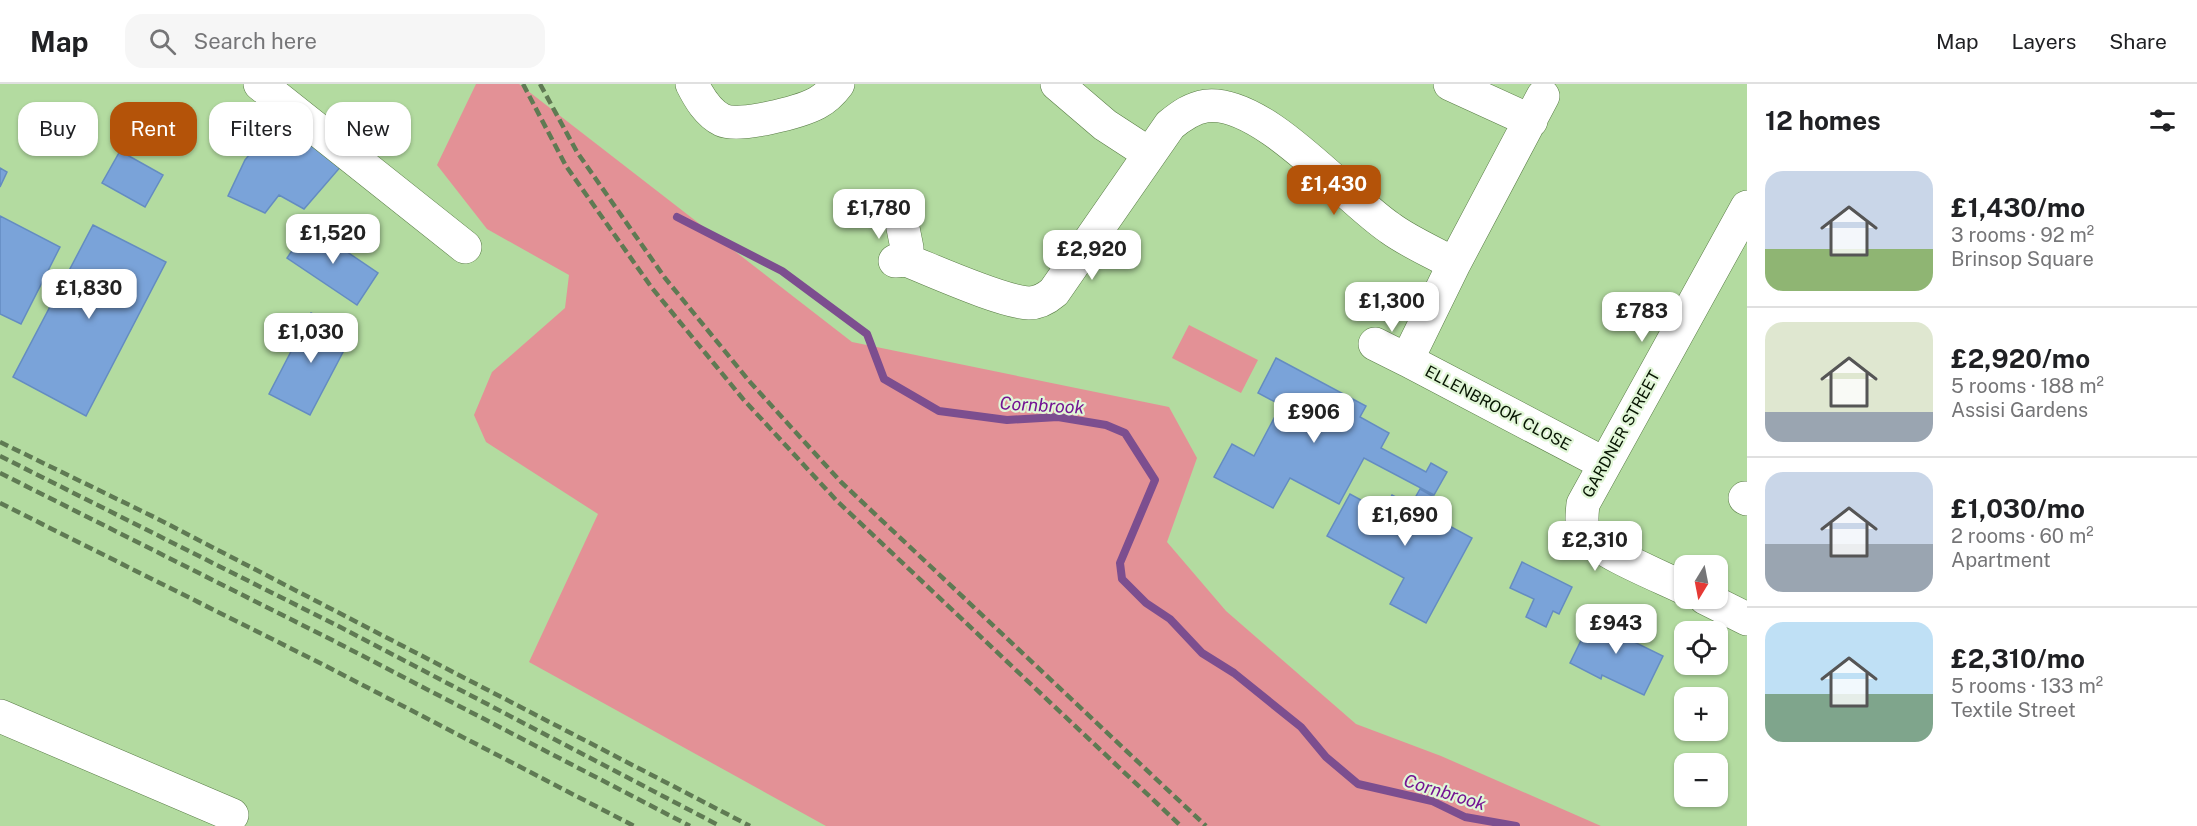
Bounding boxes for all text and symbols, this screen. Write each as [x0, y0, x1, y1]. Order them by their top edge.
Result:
search box [125, 14, 545, 68]
text: Map [30, 25, 89, 58]
icon: search [146, 25, 179, 58]
text: Search here [194, 28, 317, 54]
text: Map [1936, 29, 1979, 54]
text: Layers [2012, 29, 2076, 54]
text: Share [2109, 29, 2167, 54]
chip: Buy [18, 102, 98, 156]
chip: Rent [110, 102, 197, 156]
chip: Filters [209, 102, 313, 156]
chip: New [325, 102, 411, 156]
icon: filters [2146, 104, 2179, 137]
text: 12 homes [1765, 105, 1881, 136]
pin: £1,430 [1285, 165, 1383, 216]
text: £1,430 [1301, 172, 1367, 196]
pin: £1,780 [830, 189, 928, 240]
text: £1,430/mo [1951, 192, 2085, 223]
icon: home [1813, 195, 1885, 267]
text: £1,780 [847, 196, 911, 220]
pin: £1,520 [284, 214, 382, 265]
text: £1,520 [300, 221, 366, 245]
text: 3 rooms · 92 m² [1951, 223, 2094, 247]
pin: £2,920 [1043, 230, 1141, 281]
text: £2,920 [1057, 237, 1127, 261]
text: Brinsop Square [1951, 247, 2094, 271]
pin: £1,830 [40, 269, 138, 320]
text: £1,830 [56, 276, 122, 300]
pin: £1,300 [1343, 282, 1441, 333]
text: £1,300 [1359, 289, 1425, 313]
pin: £783 [1606, 292, 1678, 343]
text: £783 [1616, 299, 1668, 323]
pin: £1,030 [262, 313, 360, 364]
text: £1,030 [278, 320, 344, 344]
text: £2,920/mo [1951, 343, 2090, 374]
icon: home [1813, 346, 1885, 418]
street label: ELLENBROOK CLOSE [1422, 361, 1574, 455]
street label: GARDNER STREET [1578, 367, 1664, 501]
text: 5 rooms · 188 m² [1951, 374, 2104, 398]
water label: Cornbrook [999, 392, 1085, 418]
pin: £906 [1278, 393, 1350, 444]
text: Assisi Gardens [1951, 398, 2088, 422]
text: £906 [1288, 400, 1340, 424]
text: £1,030/mo [1951, 493, 2085, 524]
pin: £1,690 [1356, 496, 1454, 547]
icon: home [1813, 496, 1885, 568]
text: £1,690 [1372, 503, 1438, 527]
pin: £2,310 [1546, 521, 1644, 572]
text: 2 rooms · 60 m² [1951, 524, 2094, 548]
text: £2,310 [1562, 528, 1628, 552]
text: Apartment [1951, 548, 2051, 572]
north arrow [1674, 555, 1728, 609]
map controls [1674, 555, 1728, 807]
pin: £943 [1580, 604, 1652, 655]
text: £943 [1590, 611, 1642, 635]
button: locate [1674, 621, 1728, 675]
text: £2,310/mo [1951, 643, 2085, 674]
icon: home [1813, 646, 1885, 718]
text: 5 rooms · 133 m² [1951, 674, 2103, 698]
button: + [1674, 687, 1728, 741]
text: Textile Street [1951, 698, 2076, 722]
button: − [1674, 753, 1728, 807]
water label: Cornbrook [1401, 770, 1489, 815]

